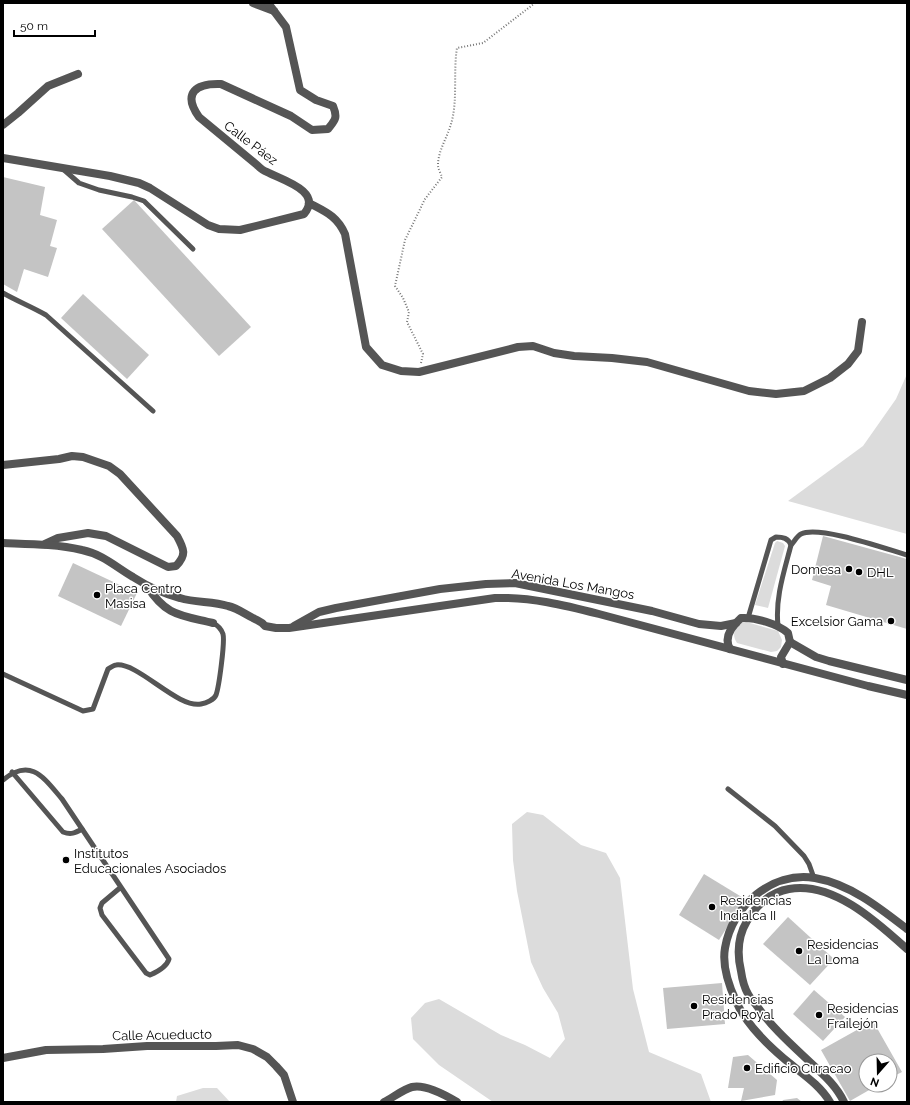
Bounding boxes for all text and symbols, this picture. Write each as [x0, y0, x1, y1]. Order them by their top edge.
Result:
scale bar [14, 12, 95, 38]
text: 50 m [20, 19, 48, 33]
street label: Calle Páez [221, 118, 281, 168]
place label: Domesa [791, 562, 841, 577]
marker: Domesa [844, 564, 854, 574]
place label: DHL [867, 565, 894, 580]
street label: Avenida Los Mangos [510, 566, 636, 602]
marker: DHL [854, 567, 864, 577]
place label: Placa Centro Masisa [105, 581, 182, 611]
marker: Placa Centro Masisa [92, 590, 102, 600]
place label: Excelsior Gama [791, 614, 883, 629]
marker: Excelsior Gama [886, 616, 896, 626]
place label: Institutos Educacionales Asociados [74, 846, 226, 876]
marker: Institutos Educacionales Asociados [61, 855, 71, 865]
place label: Residencias Indialca II [720, 893, 792, 923]
marker: Residencias Indialca II [707, 902, 717, 912]
place label: Residencias La Loma [807, 937, 879, 967]
marker: Residencias La Loma [794, 946, 804, 956]
place label: Residencias Prado Royal [702, 992, 775, 1022]
marker: Residencias Prado Royal [689, 1001, 699, 1011]
place label: Residencias Frailejón [827, 1001, 899, 1031]
marker: Residencias Frailejón [814, 1010, 824, 1020]
street label: Calle Acueducto [112, 1027, 212, 1043]
north arrow [858, 1053, 898, 1093]
place label: Edificio Curacao [755, 1061, 852, 1076]
marker: Edificio Curacao [742, 1063, 752, 1073]
text: N [869, 1074, 881, 1089]

